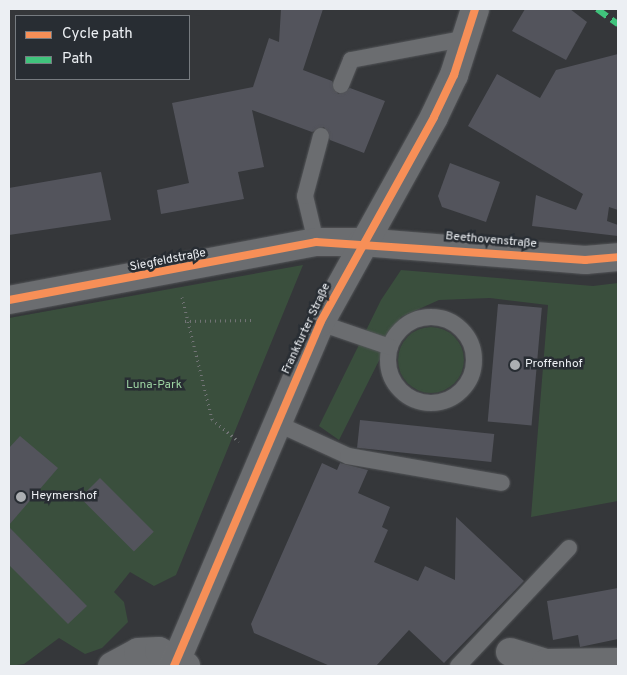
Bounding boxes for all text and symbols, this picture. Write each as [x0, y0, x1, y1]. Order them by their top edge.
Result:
legend [15, 15, 190, 80]
text: Cycle path [62, 25, 133, 44]
text: Path [62, 50, 93, 69]
street label: Beethovenstraße [445, 230, 537, 252]
street label: Siegfeldstraße [129, 247, 207, 275]
street label: Frankfurter Straße [280, 281, 334, 377]
place label: Proffenhof [525, 358, 583, 372]
marker: Proffenhof [509, 359, 521, 371]
park label: Luna-Park [126, 379, 182, 393]
place label: Heymershof [31, 490, 97, 504]
marker: Heymershof [15, 491, 27, 503]

